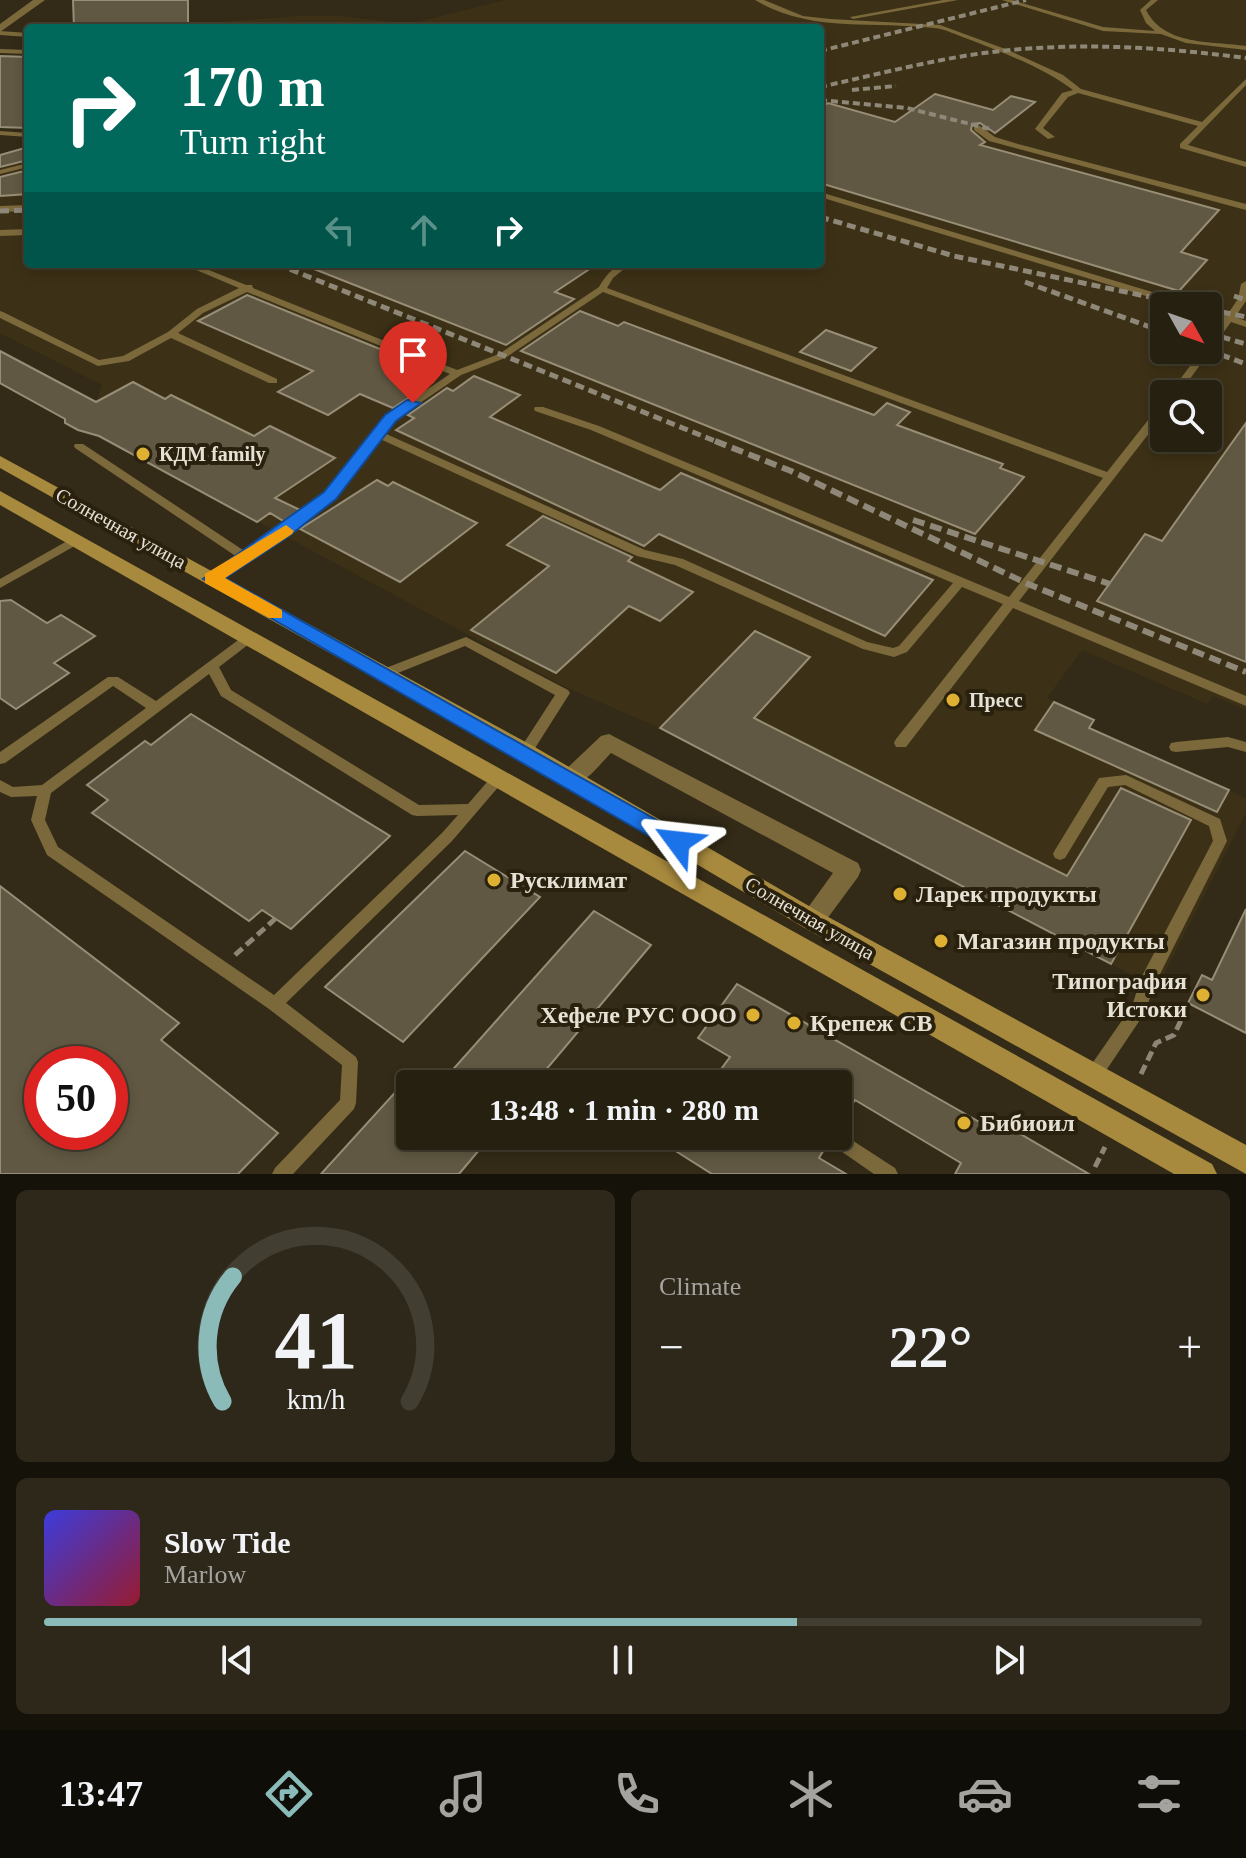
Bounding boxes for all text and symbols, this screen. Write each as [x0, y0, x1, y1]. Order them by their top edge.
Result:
icon: right [48, 56, 152, 160]
text: 170 m [180, 56, 325, 118]
text: Turn right [180, 122, 326, 162]
icon: left [318, 208, 362, 252]
icon: ahead [402, 208, 446, 252]
icon: right [486, 208, 530, 252]
north arrow [1150, 292, 1222, 364]
map controls [1150, 292, 1222, 452]
pin [379, 321, 447, 403]
icon: arrive [391, 333, 435, 377]
button: search [1150, 380, 1222, 452]
place label: КДМ family [159, 443, 266, 466]
marker: КДМ family [134, 445, 152, 463]
street label: Солнечная улица [52, 483, 190, 574]
place label: Пресс [969, 689, 1023, 712]
marker: Пресс [944, 691, 962, 709]
position arrow [636, 800, 720, 884]
place label: Русклимат [510, 867, 627, 893]
marker: Русклимат [485, 871, 503, 889]
street label: Солнечная улица [741, 872, 879, 965]
place label: Ларек продукты [916, 881, 1097, 907]
marker: Ларек продукты [891, 885, 909, 903]
place label: Магазин продукты [957, 928, 1165, 954]
marker: Магазин продукты [932, 932, 950, 950]
place label: Типография Истоки [1052, 968, 1187, 1022]
marker: Типография Истоки [1194, 986, 1212, 1004]
place label: Хефеле РУС ООО [540, 1002, 737, 1028]
marker: Хефеле РУС ООО [744, 1006, 762, 1024]
place label: Крепеж СВ [810, 1010, 933, 1036]
marker: Крепеж СВ [785, 1014, 803, 1032]
speed limit sign: 50 [24, 1046, 128, 1150]
text: 13:48 · 1 min · 280 m [489, 1093, 759, 1126]
place label: Бибиоил [980, 1110, 1075, 1136]
marker: Бибиоил [955, 1114, 973, 1132]
text: Climate [659, 1272, 741, 1301]
text: 41 [274, 1294, 357, 1386]
text: 22° [889, 1314, 973, 1380]
text: − [659, 1323, 684, 1372]
text: + [1177, 1323, 1202, 1372]
text: km/h [286, 1384, 345, 1415]
text: Slow Tide [164, 1526, 290, 1559]
text: Marlow [164, 1560, 246, 1589]
icon: previous [215, 1638, 259, 1682]
icon: pause [601, 1638, 645, 1682]
icon: next [987, 1638, 1031, 1682]
icon: directions [261, 1766, 317, 1822]
icon: music [435, 1766, 491, 1822]
icon: phone [609, 1766, 665, 1822]
icon: climate [783, 1766, 839, 1822]
icon: car [957, 1766, 1013, 1822]
icon: filters [1131, 1766, 1187, 1822]
text: 13:47 [59, 1774, 143, 1814]

